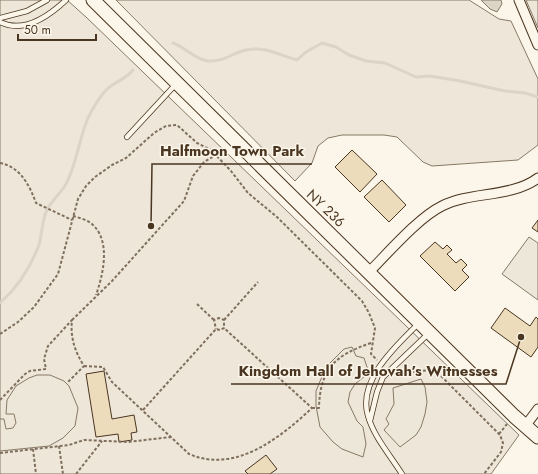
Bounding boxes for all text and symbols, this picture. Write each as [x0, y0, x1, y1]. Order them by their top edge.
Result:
scale bar [18, 16, 96, 42]
text: 50 m [24, 21, 51, 39]
callout: Halfmoon Town Park [152, 137, 312, 164]
text: Halfmoon Town Park [160, 140, 304, 162]
street label: NY 236 [302, 185, 350, 231]
callout: Kingdom Hall of Jehovah’s Witnesses [231, 357, 506, 384]
text: Kingdom Hall of Jehovah’s Witnesses [238, 360, 498, 382]

